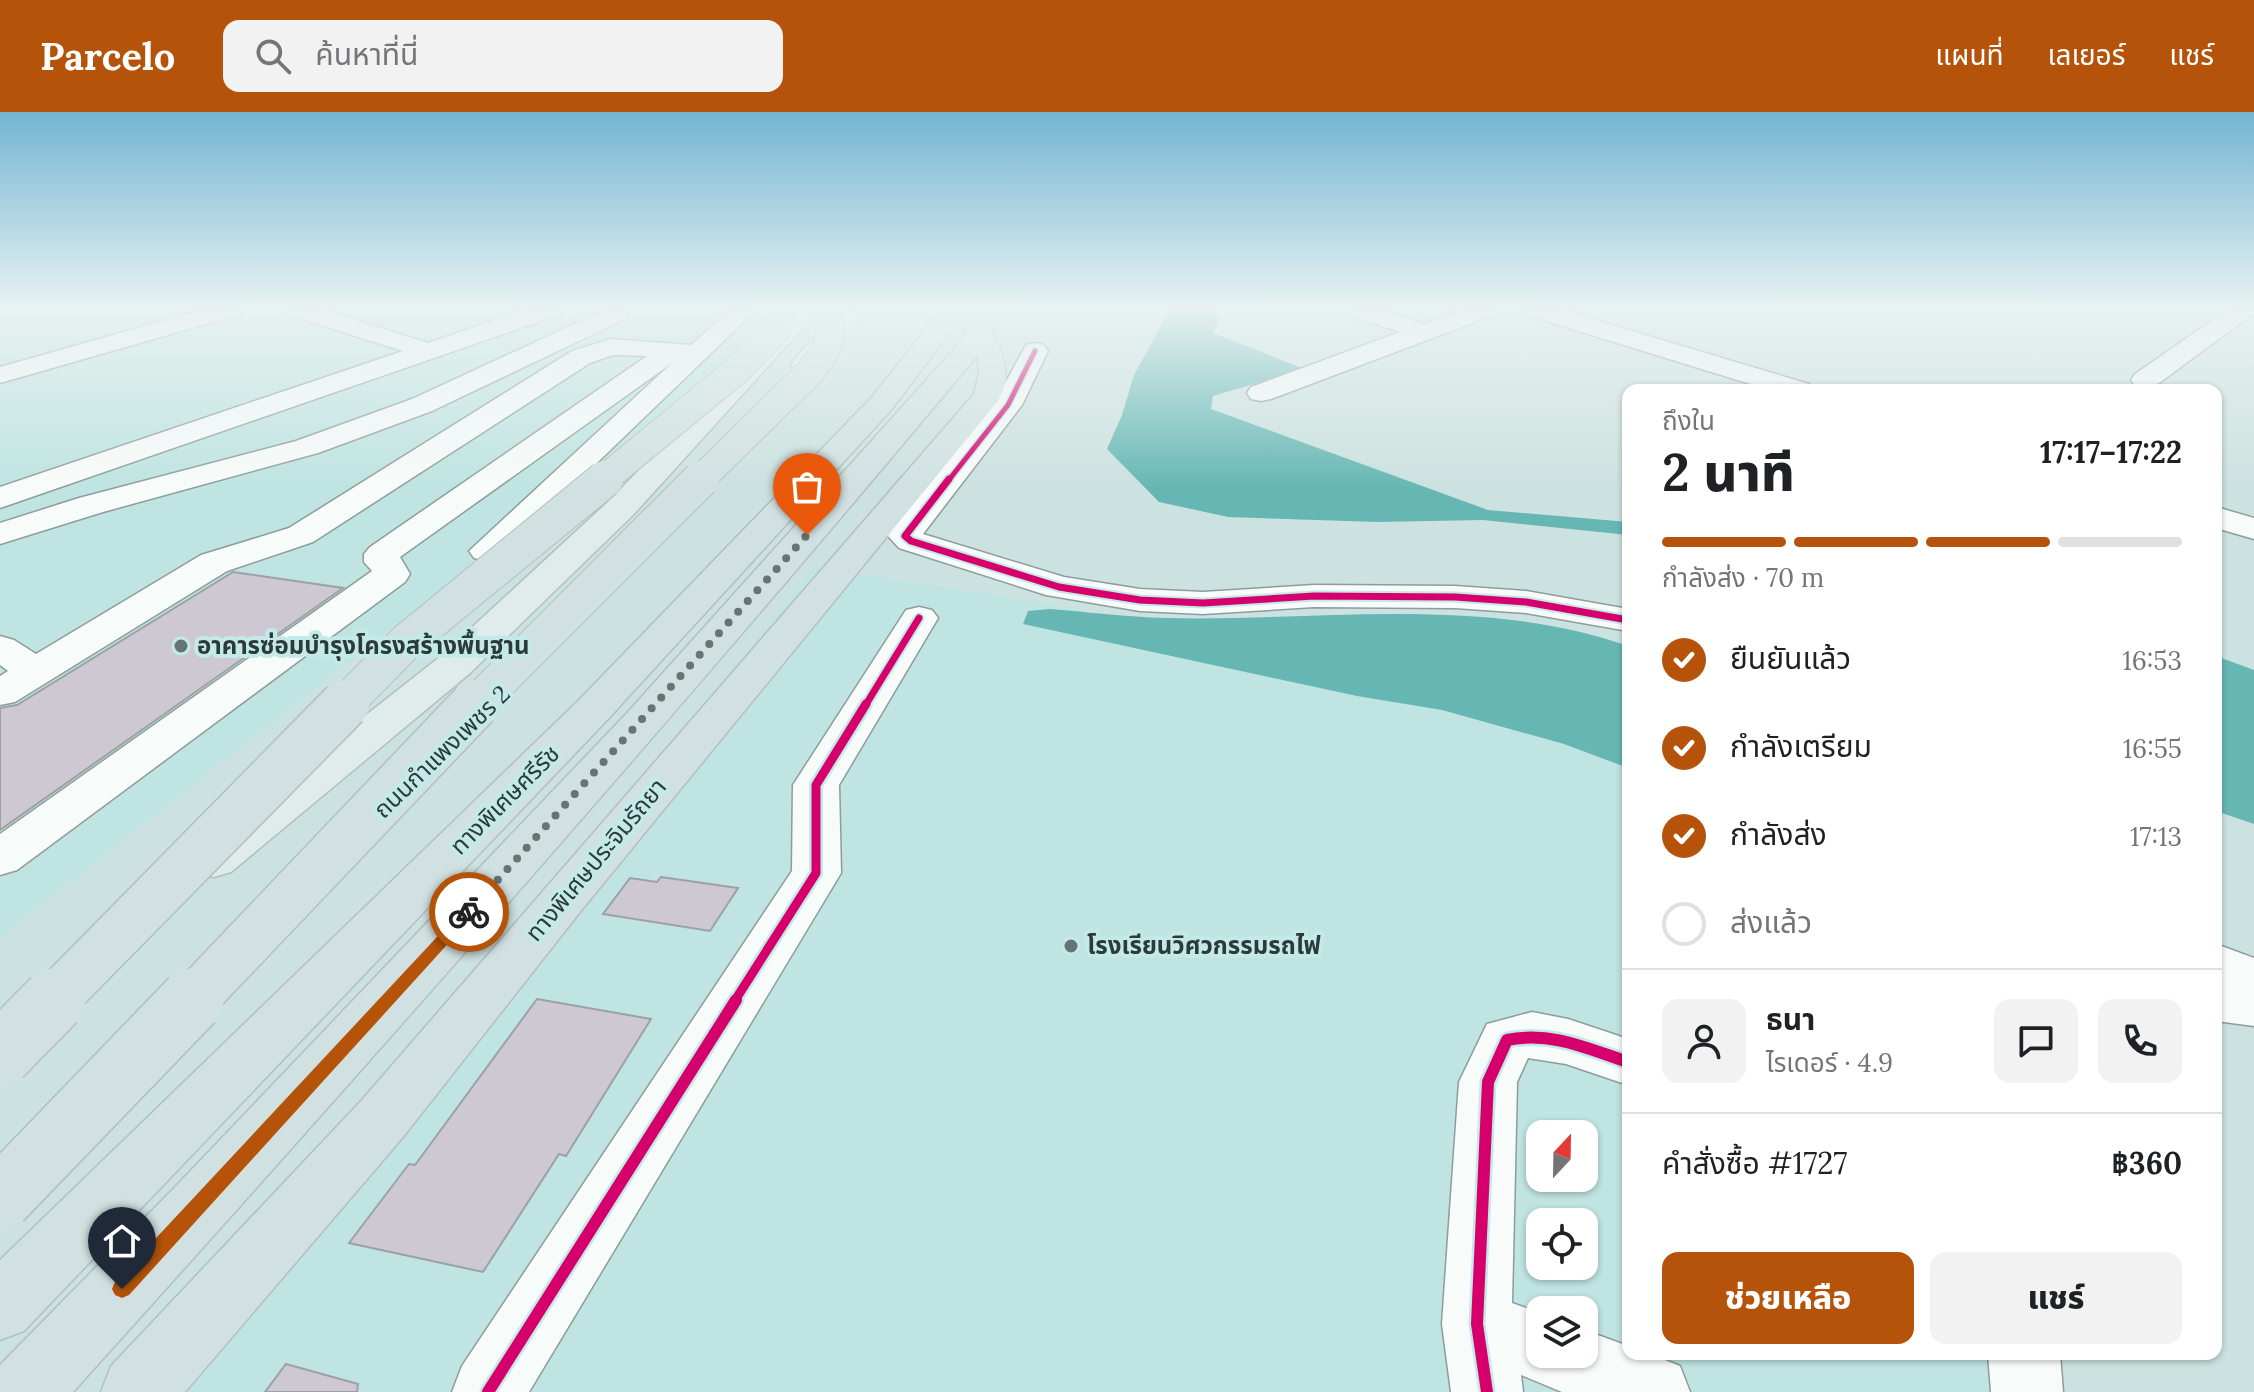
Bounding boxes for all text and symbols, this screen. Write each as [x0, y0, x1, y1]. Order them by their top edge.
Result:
search box [223, 20, 783, 92]
text: Parcelo [40, 32, 175, 80]
icon: search [251, 34, 295, 78]
text: ค้นหาที่นี่ [315, 35, 419, 73]
text: แผนที่ [1935, 37, 2004, 73]
text: เลเยอร์ [2048, 37, 2125, 73]
text: แชร์ [2169, 37, 2214, 73]
text: ถึงใน [1662, 404, 1715, 437]
text: 17:17–17:22 [2040, 433, 2182, 471]
text: 2 นาที [1662, 439, 1795, 505]
pin [773, 453, 841, 535]
icon: bag [785, 465, 829, 509]
text: กำลังส่ง · 70 m [1662, 561, 1824, 594]
place label: อาคารซ่อมบำรุงโครงสร้างพื้นฐาน [197, 629, 529, 661]
marker: อาคารซ่อมบำรุงโครงสร้างพื้นฐาน [172, 637, 190, 655]
icon: check [1662, 638, 1706, 682]
text: ยืนยันแล้ว [1730, 639, 1851, 677]
text: 16:53 [2122, 644, 2182, 677]
street label: ถนนกำแพงเพชร 2 [367, 679, 517, 825]
icon: check [1662, 726, 1706, 770]
text: กำลังเตรียม [1730, 727, 1872, 765]
text: 16:55 [2123, 732, 2182, 765]
street label: ทางพิเศษศรีรัช [443, 738, 566, 861]
street label: ทางพิเศษประจิมรัถยา [518, 772, 673, 947]
icon: check [1662, 814, 1706, 858]
text: กำลังส่ง [1730, 815, 1827, 853]
text: 17:13 [2130, 820, 2182, 853]
courier [429, 872, 509, 952]
icon: bike [447, 890, 491, 934]
text: ส่งแล้ว [1730, 903, 1812, 941]
place label: โรงเรียนวิศวกรรมรถไฟ [1087, 930, 1322, 961]
marker: โรงเรียนวิศวกรรมรถไฟ [1062, 937, 1080, 955]
button: person [1662, 999, 1746, 1083]
button: chat [1994, 999, 2078, 1083]
button: phone [2098, 999, 2182, 1083]
text: ธนา [1766, 1000, 1815, 1038]
text: ไรเดอร์ · 4.9 [1766, 1046, 1893, 1079]
north arrow [1526, 1120, 1598, 1192]
map controls [1526, 1120, 1598, 1368]
text: คำสั่งซื้อ #1727 [1662, 1144, 1847, 1182]
text: ฿360 [2111, 1144, 2182, 1182]
pin [88, 1207, 156, 1289]
button: locate [1526, 1208, 1598, 1280]
icon: home [100, 1219, 144, 1263]
button: ช่วยเหลือ [1662, 1252, 1914, 1344]
button: แชร์ [1930, 1252, 2182, 1344]
button: layers [1526, 1296, 1598, 1368]

